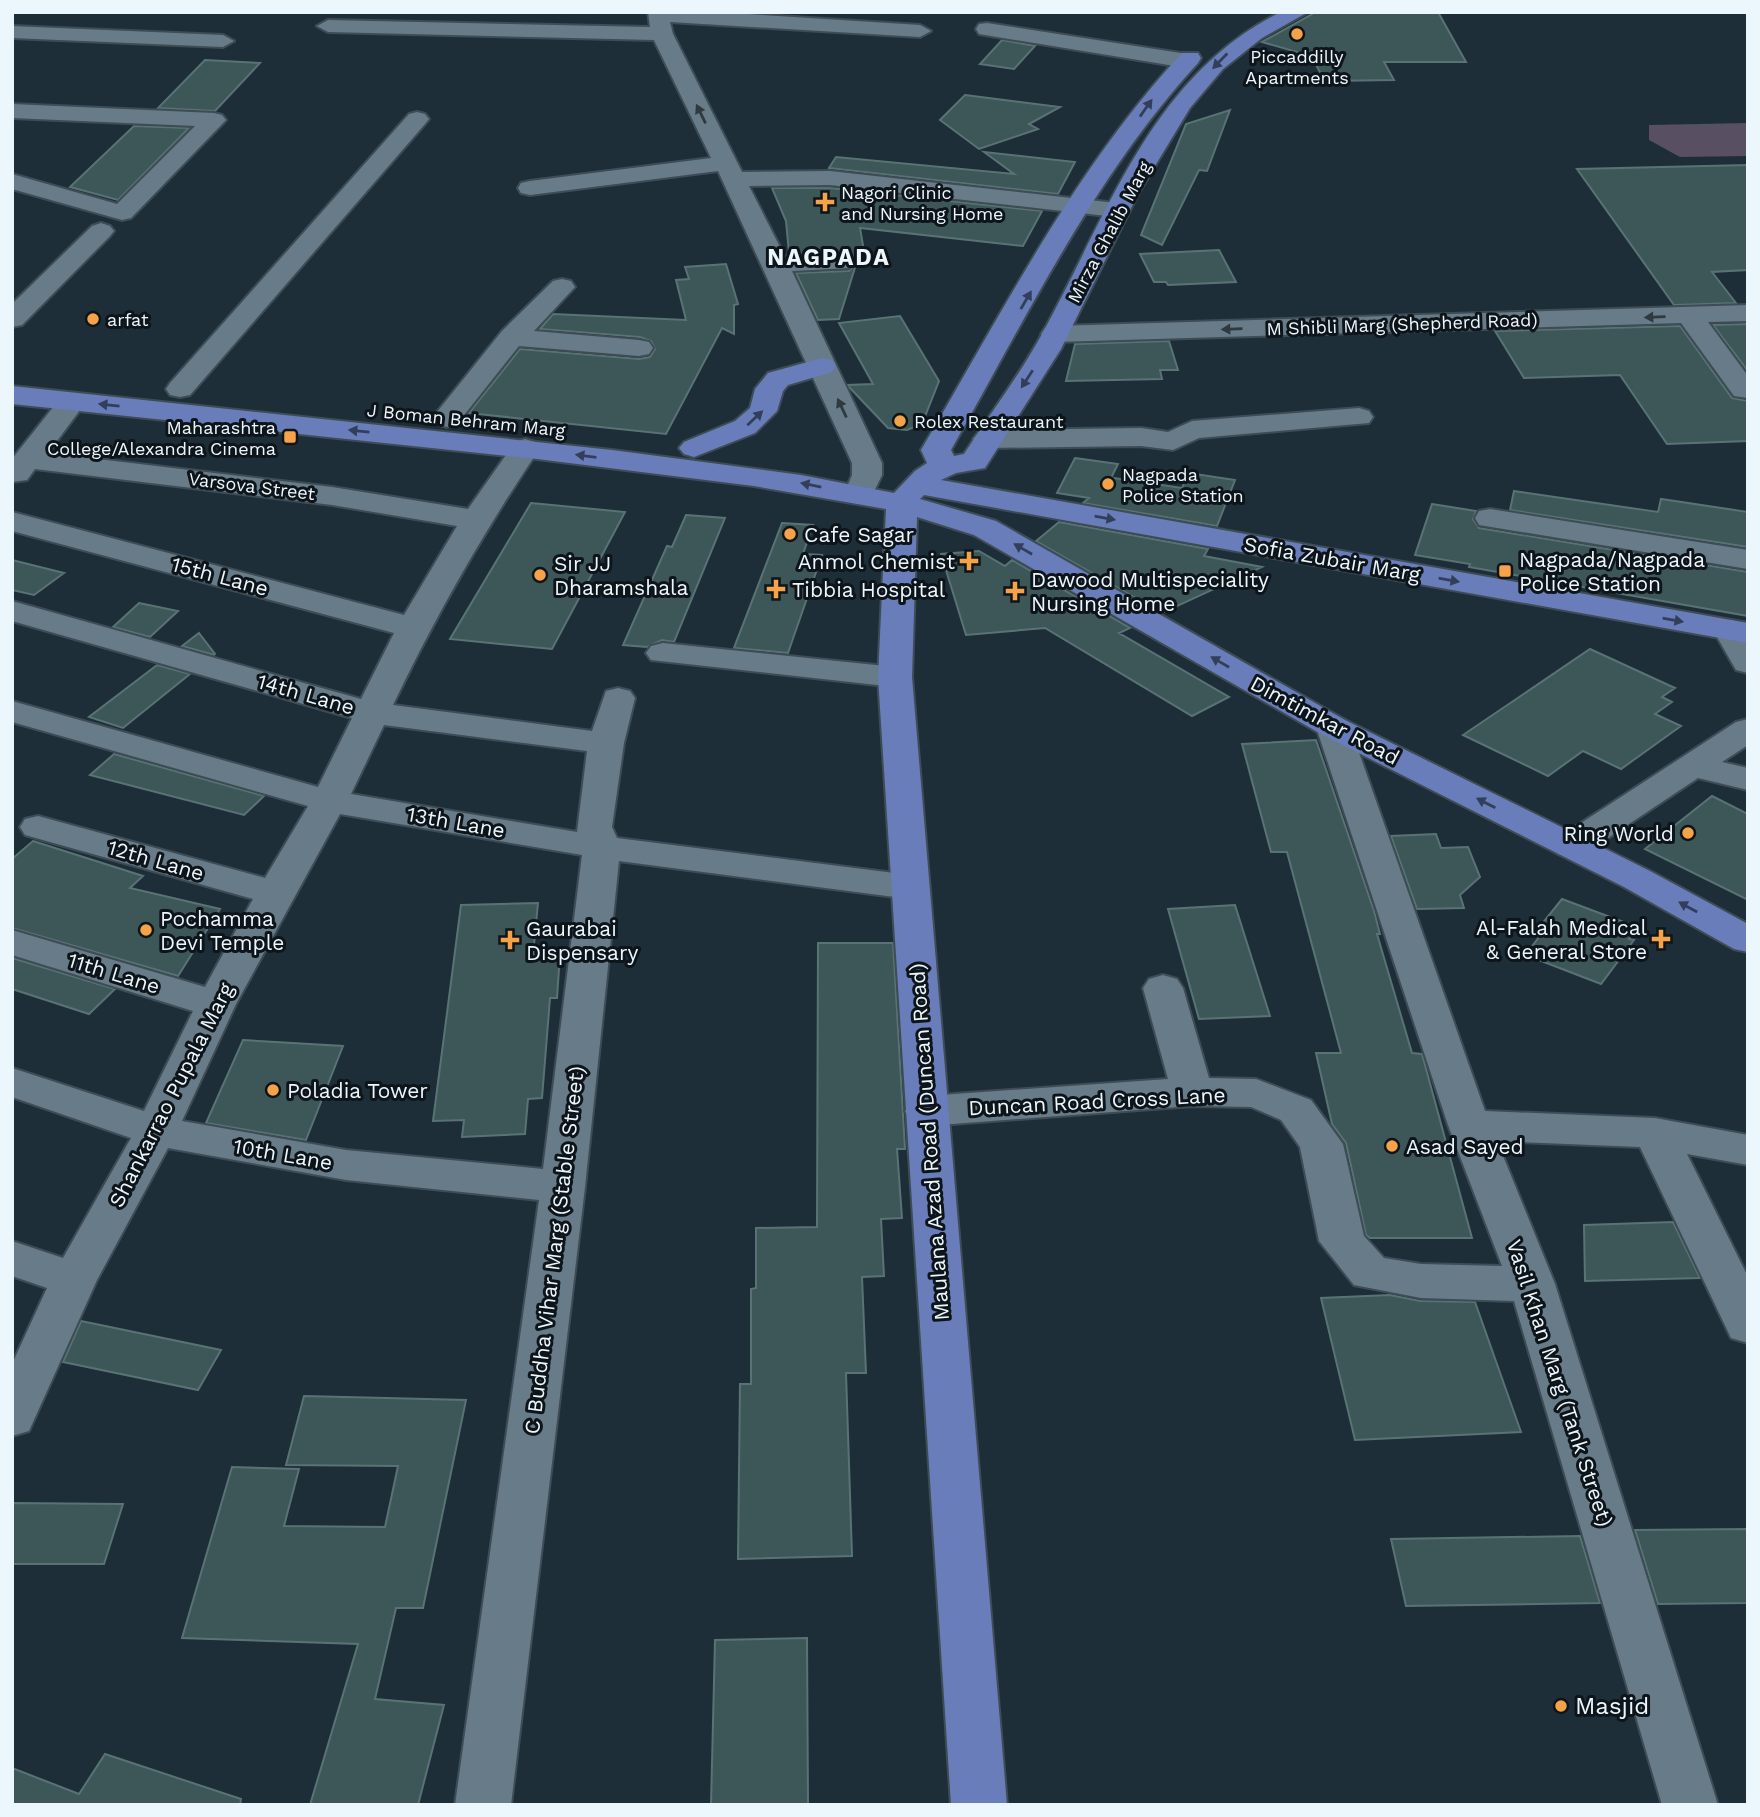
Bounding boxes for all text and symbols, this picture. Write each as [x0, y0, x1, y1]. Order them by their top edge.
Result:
marker: Piccaddilly Apartments [1289, 26, 1305, 42]
place label: Piccaddilly Apartments [1245, 46, 1349, 88]
one-way arrow [1212, 52, 1228, 70]
one-way arrow [1139, 98, 1152, 117]
one-way arrow [696, 104, 708, 124]
street label: Mirza Ghalib Marg [1063, 157, 1155, 306]
place label: Nagori Clinic and Nursing Home [841, 182, 1003, 224]
marker: Nagori Clinic and Nursing Home [815, 192, 835, 212]
district label: NAGPADA [767, 244, 891, 271]
one-way arrow [1019, 291, 1032, 310]
place label: arfat [107, 309, 149, 330]
street label: M Shibli Marg (Shepherd Road) [1266, 309, 1538, 339]
marker: arfat [85, 311, 101, 327]
one-way arrow [1644, 311, 1666, 322]
one-way arrow [1220, 323, 1242, 334]
one-way arrow [1020, 370, 1033, 389]
one-way arrow [836, 398, 847, 418]
street label: J Boman Behram Marg [366, 399, 567, 441]
one-way arrow [98, 400, 120, 411]
one-way arrow [746, 410, 764, 426]
place label: Rolex Restaurant [914, 411, 1064, 432]
marker: Rolex Restaurant [892, 413, 908, 429]
place label: Maharashtra College/Alexandra Cinema [47, 417, 276, 459]
one-way arrow [348, 425, 370, 436]
marker: Maharashtra College/Alexandra Cinema [282, 429, 298, 445]
one-way arrow [574, 450, 596, 461]
place label: Nagpada Police Station [1122, 464, 1244, 506]
street label: Varsova Street [188, 468, 317, 504]
marker: Nagpada Police Station [1100, 476, 1116, 492]
one-way arrow [800, 479, 822, 490]
one-way arrow [1094, 513, 1116, 524]
place label: Cafe Sagar [804, 522, 915, 547]
marker: Cafe Sagar [782, 526, 798, 542]
street label: Sofia Zubair Marg [1242, 531, 1423, 587]
one-way arrow [1013, 543, 1032, 555]
place label: Nagpada/Nagpada Police Station [1519, 547, 1705, 596]
place label: Anmol Chemist [798, 549, 955, 574]
street label: 15th Lane [169, 551, 271, 601]
place label: Sir JJ Dharamshala [554, 551, 688, 600]
marker: Anmol Chemist [961, 553, 977, 569]
marker: Nagpada/Nagpada Police Station [1497, 563, 1513, 579]
marker: Sir JJ Dharamshala [532, 567, 548, 583]
place label: Dawood Multispeciality Nursing Home [1031, 567, 1269, 616]
one-way arrow [1438, 574, 1460, 585]
place label: Tibbia Hospital [792, 577, 946, 602]
marker: Tibbia Hospital [766, 579, 786, 599]
marker: Dawood Multispeciality Nursing Home [1005, 581, 1025, 601]
one-way arrow [1662, 615, 1684, 626]
one-way arrow [1210, 656, 1230, 668]
street label: 14th Lane [255, 668, 357, 720]
street label: Dimtimkar Road [1246, 670, 1404, 770]
one-way arrow [1476, 798, 1496, 809]
street label: 13th Lane [405, 801, 507, 843]
place label: Ring World [1563, 821, 1674, 846]
marker: Ring World [1680, 825, 1696, 841]
street label: 12th Lane [105, 834, 207, 886]
one-way arrow [1678, 901, 1698, 913]
place label: Pochamma Devi Temple [160, 906, 284, 955]
place label: Al-Falah Medical & General Store [1476, 915, 1648, 964]
place label: Gaurabai Dispensary [526, 916, 638, 965]
marker: Pochamma Devi Temple [138, 922, 154, 938]
marker: Gaurabai Dispensary [500, 930, 520, 950]
marker: Al-Falah Medical & General Store [1653, 931, 1669, 947]
street label: 11th Lane [65, 947, 163, 999]
street label: Maulana Azad Road (Duncan Road) [904, 963, 954, 1321]
street label: Shankarrao Pupala Marg [104, 978, 239, 1211]
street label: C Buddha Vihar Marg (Stable Street) [519, 1064, 589, 1436]
place label: Poladia Tower [287, 1078, 428, 1103]
marker: Poladia Tower [265, 1082, 281, 1098]
street label: Duncan Road Cross Lane [968, 1082, 1226, 1120]
street label: 10th Lane [232, 1133, 334, 1175]
place label: Asad Sayed [1406, 1134, 1524, 1159]
marker: Asad Sayed [1384, 1138, 1400, 1154]
street label: Vasil Khan Marg (Tank Street) [1502, 1236, 1618, 1530]
place label: Masjid [1575, 1692, 1649, 1720]
marker: Masjid [1553, 1698, 1569, 1714]

